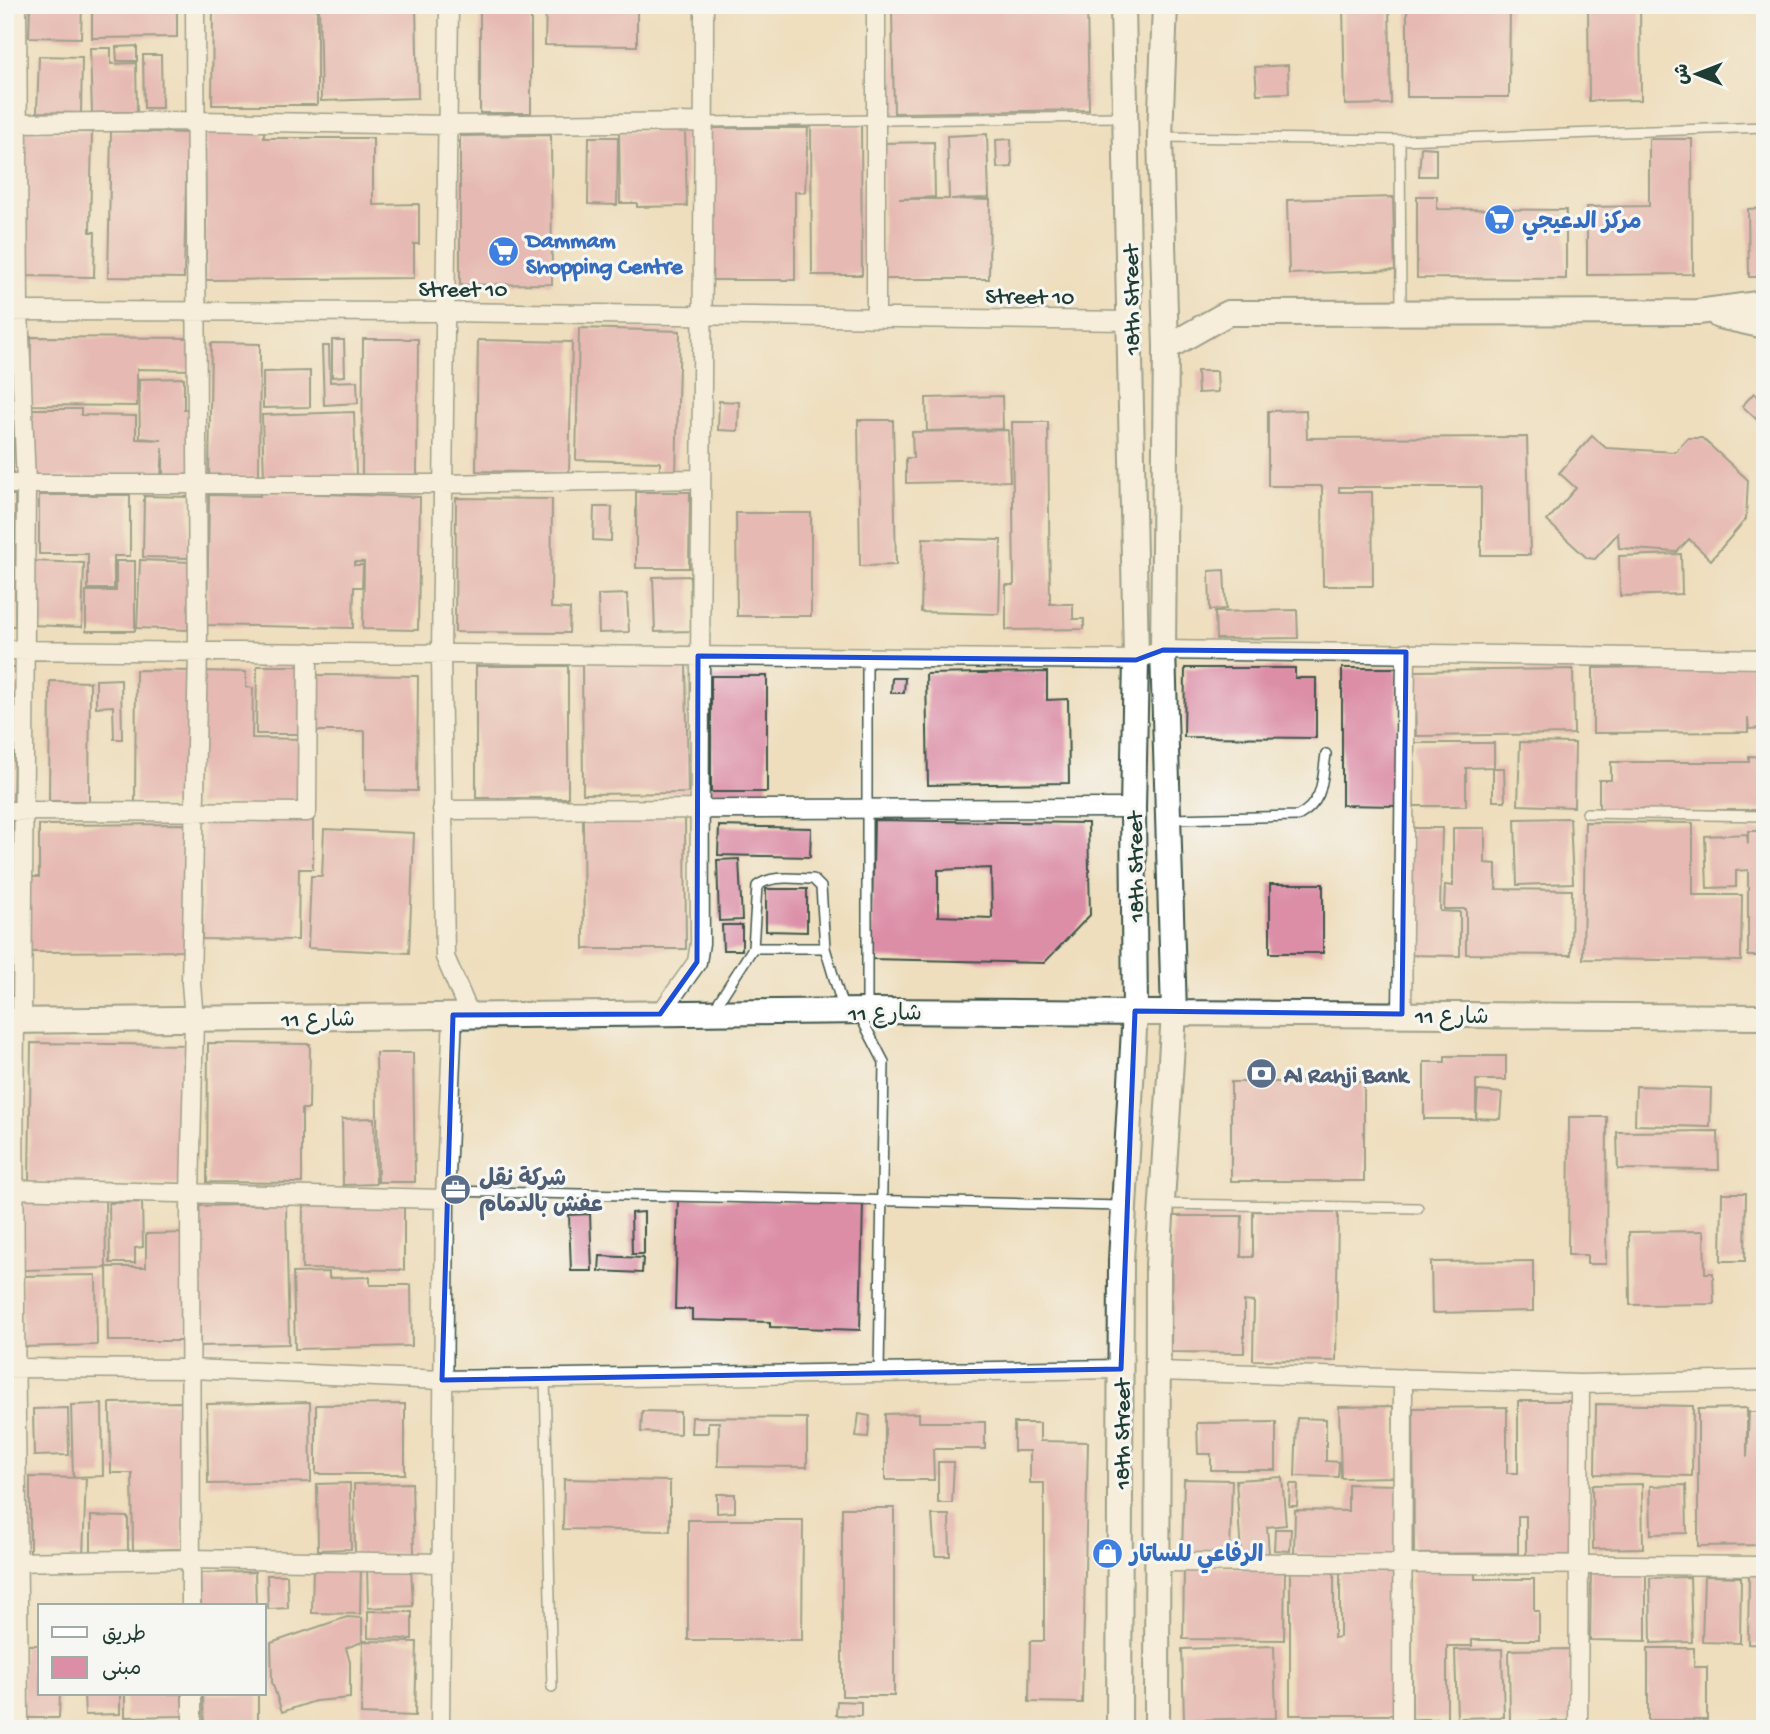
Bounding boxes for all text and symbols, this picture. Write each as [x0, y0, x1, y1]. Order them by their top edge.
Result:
north arrow [1662, 38, 1732, 108]
text: ش [1672, 63, 1695, 84]
supermarket icon: مركز الدعيجي [1482, 203, 1516, 237]
place label: مركز الدعيجي [1522, 210, 1642, 241]
place label: Dammam Shopping Centre [524, 229, 684, 282]
supermarket icon: Dammam Shopping Centre [486, 235, 520, 269]
street label: 18th Street [1119, 243, 1148, 356]
street label: Street 10 [418, 278, 508, 305]
street label: Street 10 [985, 284, 1075, 313]
street label: 18th Street [1123, 810, 1152, 923]
street label: شارع 11 [847, 1001, 922, 1030]
street label: شارع 11 [1414, 1005, 1489, 1032]
street label: شارع 11 [280, 1007, 355, 1036]
bank icon: Al Rahji Bank [1244, 1057, 1278, 1091]
place label: Al Rahji Bank [1283, 1064, 1411, 1091]
place label: شركة نقل عفش بالدمام [479, 1166, 603, 1221]
office icon: شركة نقل عفش بالدمام [439, 1173, 473, 1207]
street label: 18th Street [1111, 1377, 1138, 1490]
shop icon: الرفاعي للساتار [1090, 1536, 1124, 1570]
place label: الرفاعي للساتار [1128, 1541, 1264, 1574]
legend [38, 1604, 266, 1696]
text: طريق [102, 1624, 146, 1649]
text: مبنى [102, 1658, 141, 1683]

